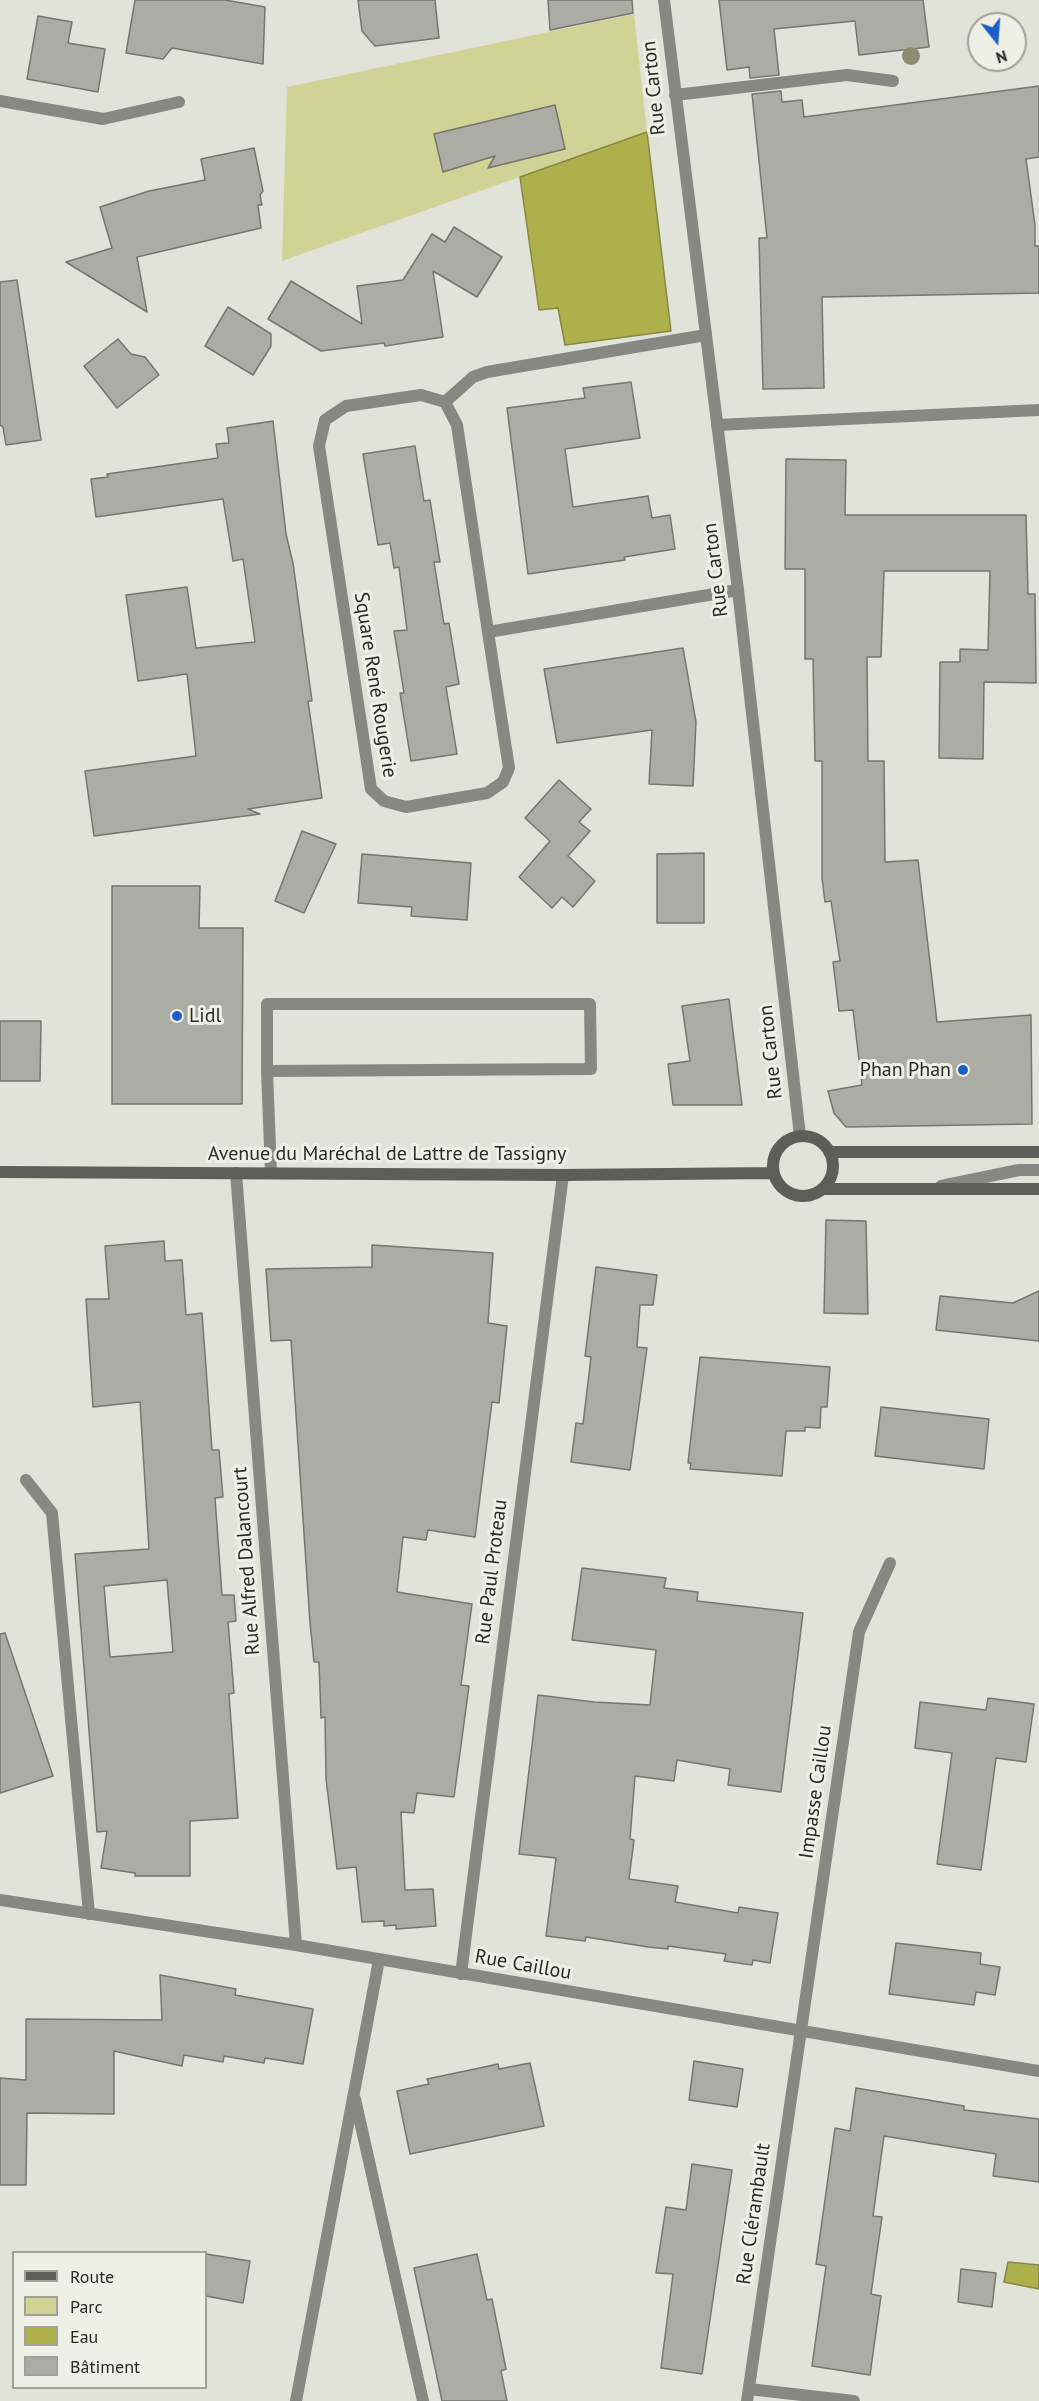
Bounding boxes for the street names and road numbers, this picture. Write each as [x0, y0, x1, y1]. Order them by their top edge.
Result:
street label: Rue Carton [637, 40, 671, 136]
street label: Rue Carton [698, 522, 734, 618]
street label: Square René Rougerie [348, 590, 402, 780]
street label: Rue Carton [754, 1004, 788, 1100]
street label: Avenue du Maréchal de Lattre de Tassigny [208, 1142, 566, 1166]
street label: Rue Alfred Dalancourt [228, 1466, 266, 1656]
street label: Rue Paul Proteau [471, 1498, 513, 1646]
street label: Impasse Caillou [795, 1724, 837, 1860]
street label: Rue Caillou [473, 1945, 573, 1985]
street label: Rue Clérambault [732, 2142, 776, 2286]

